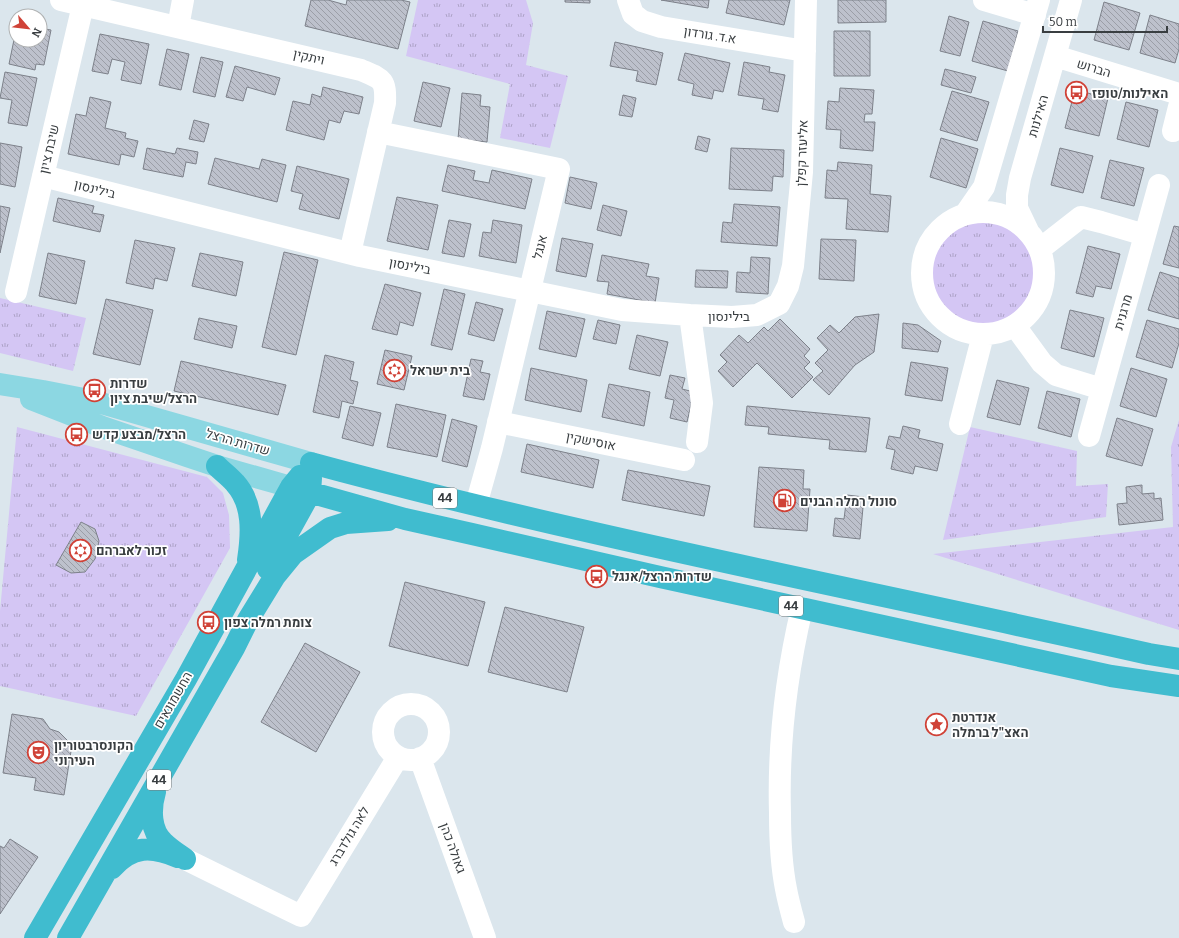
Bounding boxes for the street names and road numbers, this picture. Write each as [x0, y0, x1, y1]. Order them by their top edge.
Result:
street label: א.ד. גורדון [683, 23, 737, 47]
street label: ויתקין [292, 46, 326, 68]
street label: הברוש [1075, 56, 1113, 80]
street label: האילנות [1025, 93, 1051, 139]
street label: אליעזר קפלן [793, 119, 811, 187]
street label: שיבת ציון [36, 123, 62, 175]
street label: בילינסון [73, 177, 117, 201]
street label: אנגל [530, 233, 550, 261]
street label: בילינסון [388, 255, 432, 277]
street label: מרגנית [1111, 292, 1135, 332]
street label: בילינסון [708, 309, 750, 324]
street label: שדרות הרצל [204, 426, 272, 458]
street label: אוסישקין [565, 429, 617, 453]
road number: 44 [433, 488, 457, 508]
road number: 44 [779, 596, 803, 616]
street label: החשמונאים [151, 669, 195, 731]
road number: 44 [147, 770, 171, 790]
street label: לאה גולדברג [326, 804, 373, 868]
street label: גאולה כהן [437, 821, 469, 875]

